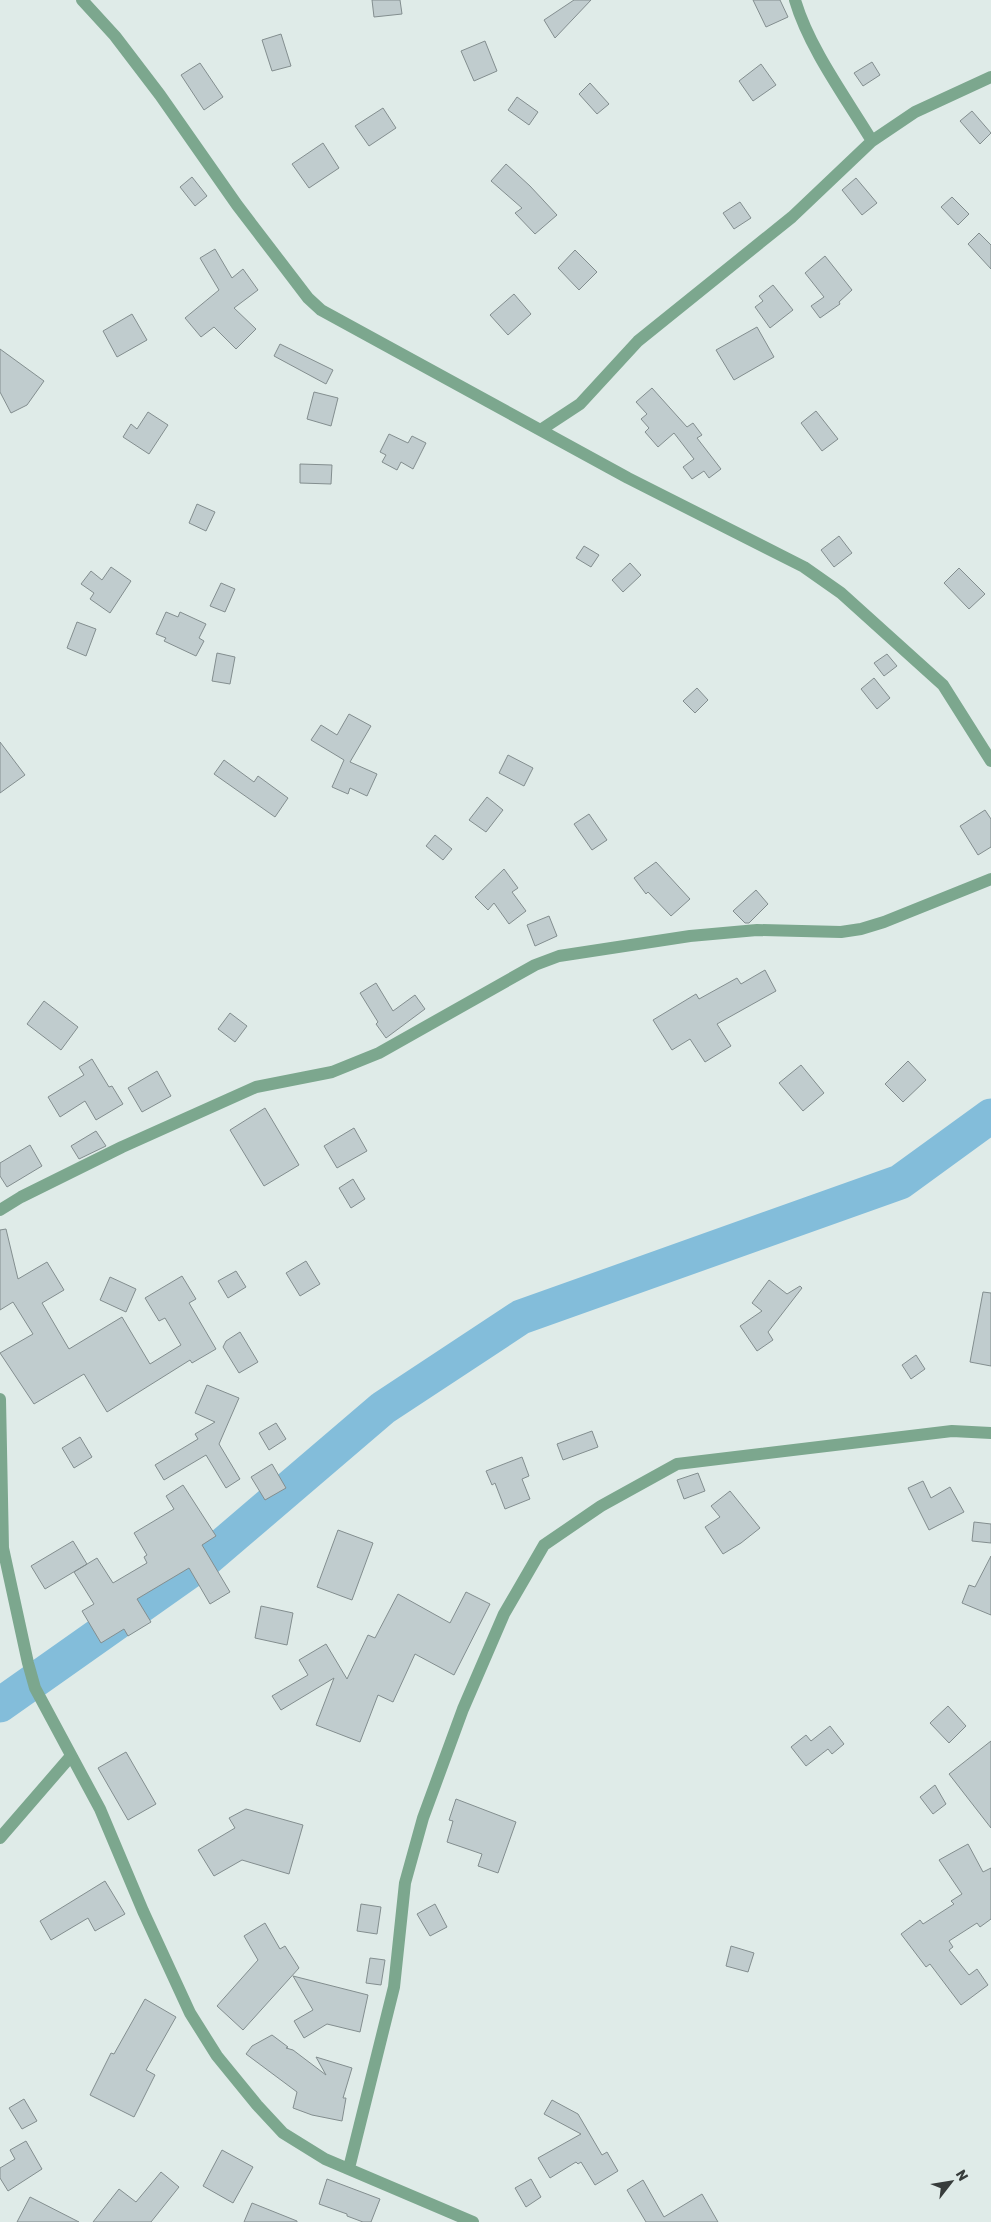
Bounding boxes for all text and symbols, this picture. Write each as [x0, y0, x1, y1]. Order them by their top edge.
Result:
north arrow [926, 2157, 976, 2207]
text: N [952, 2167, 972, 2184]

